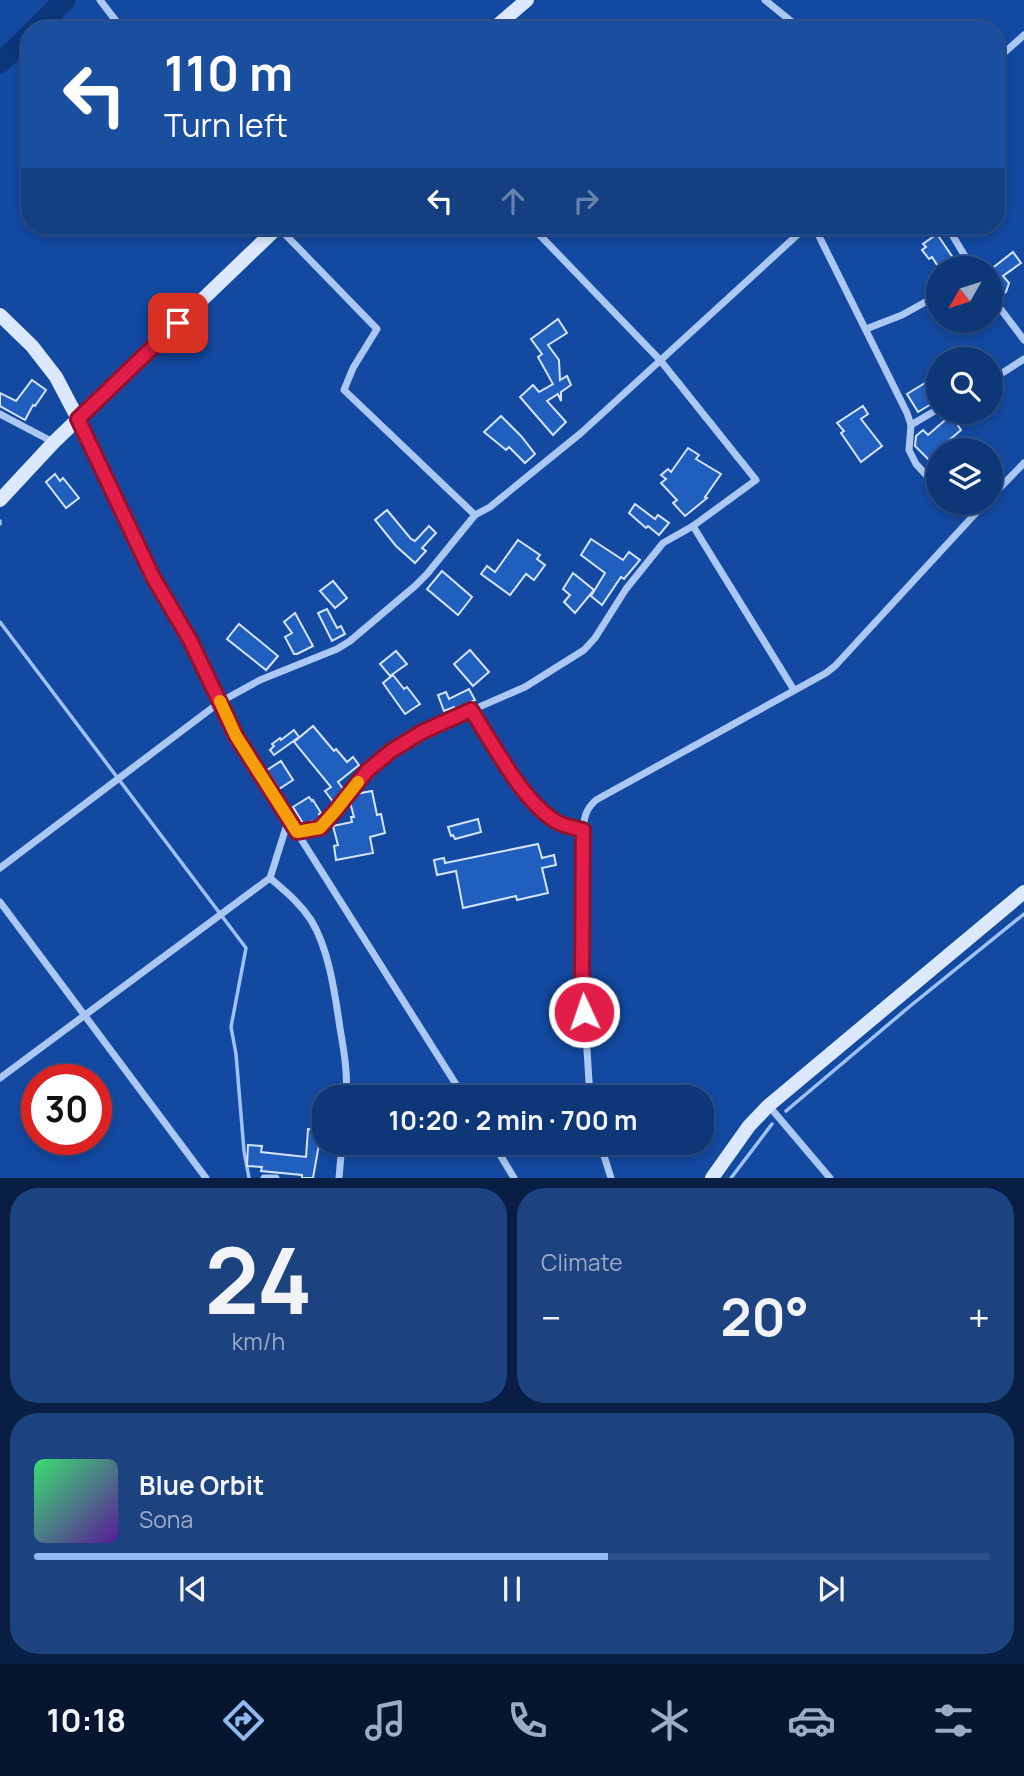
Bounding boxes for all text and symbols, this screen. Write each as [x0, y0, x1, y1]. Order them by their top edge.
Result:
text: 110 m [164, 39, 293, 106]
icon: left [49, 49, 140, 140]
text: Turn left [164, 103, 288, 147]
icon: left [421, 182, 459, 220]
icon: ahead [494, 182, 532, 220]
icon: right [567, 182, 605, 220]
north arrow [926, 256, 1003, 332]
map controls [926, 256, 1003, 515]
pin [148, 293, 208, 353]
icon: arrive [159, 304, 197, 342]
button: search [926, 347, 1003, 424]
button: layers [926, 438, 1003, 515]
position arrow [547, 975, 621, 1049]
speed limit sign: 30 [21, 1064, 112, 1155]
text: 10:20 · 2 min · 700 m [389, 1102, 637, 1138]
text: 24 [205, 1217, 312, 1341]
text: Climate [541, 1246, 623, 1278]
text: 20° [721, 1281, 809, 1352]
text: − [541, 1291, 562, 1343]
text: + [968, 1291, 990, 1343]
text: km/h [232, 1325, 285, 1357]
text: Blue Orbit [139, 1467, 264, 1503]
text: Sona [139, 1503, 193, 1535]
icon: previous [174, 1570, 212, 1608]
icon: pause [493, 1570, 531, 1608]
icon: next [812, 1570, 850, 1608]
icon: directions [219, 1696, 268, 1745]
icon: music [361, 1696, 410, 1745]
icon: phone [503, 1696, 552, 1745]
icon: climate [645, 1696, 694, 1745]
icon: car [787, 1696, 836, 1745]
icon: filters [929, 1696, 978, 1745]
text: 10:18 [46, 1698, 126, 1742]

